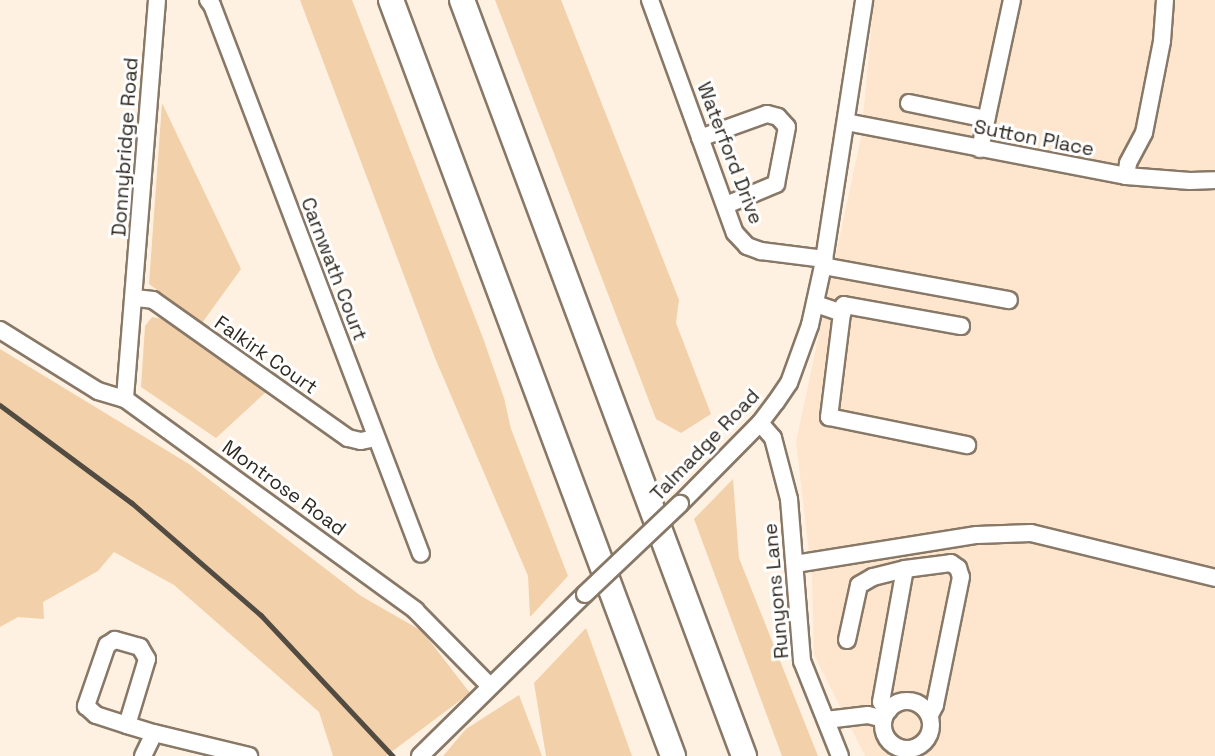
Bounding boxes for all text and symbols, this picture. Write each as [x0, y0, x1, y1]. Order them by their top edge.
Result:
street label: Donnybridge Road [107, 57, 143, 237]
street label: Waterford Drive [692, 79, 768, 227]
street label: Sutton Place [972, 115, 1096, 161]
street label: Carnwath Court [296, 194, 372, 344]
street label: Falkirk Court [210, 311, 322, 399]
street label: Talmadge Road [645, 384, 765, 506]
street label: Montrose Road [217, 435, 351, 541]
street label: Runyons Lane [758, 522, 794, 660]

